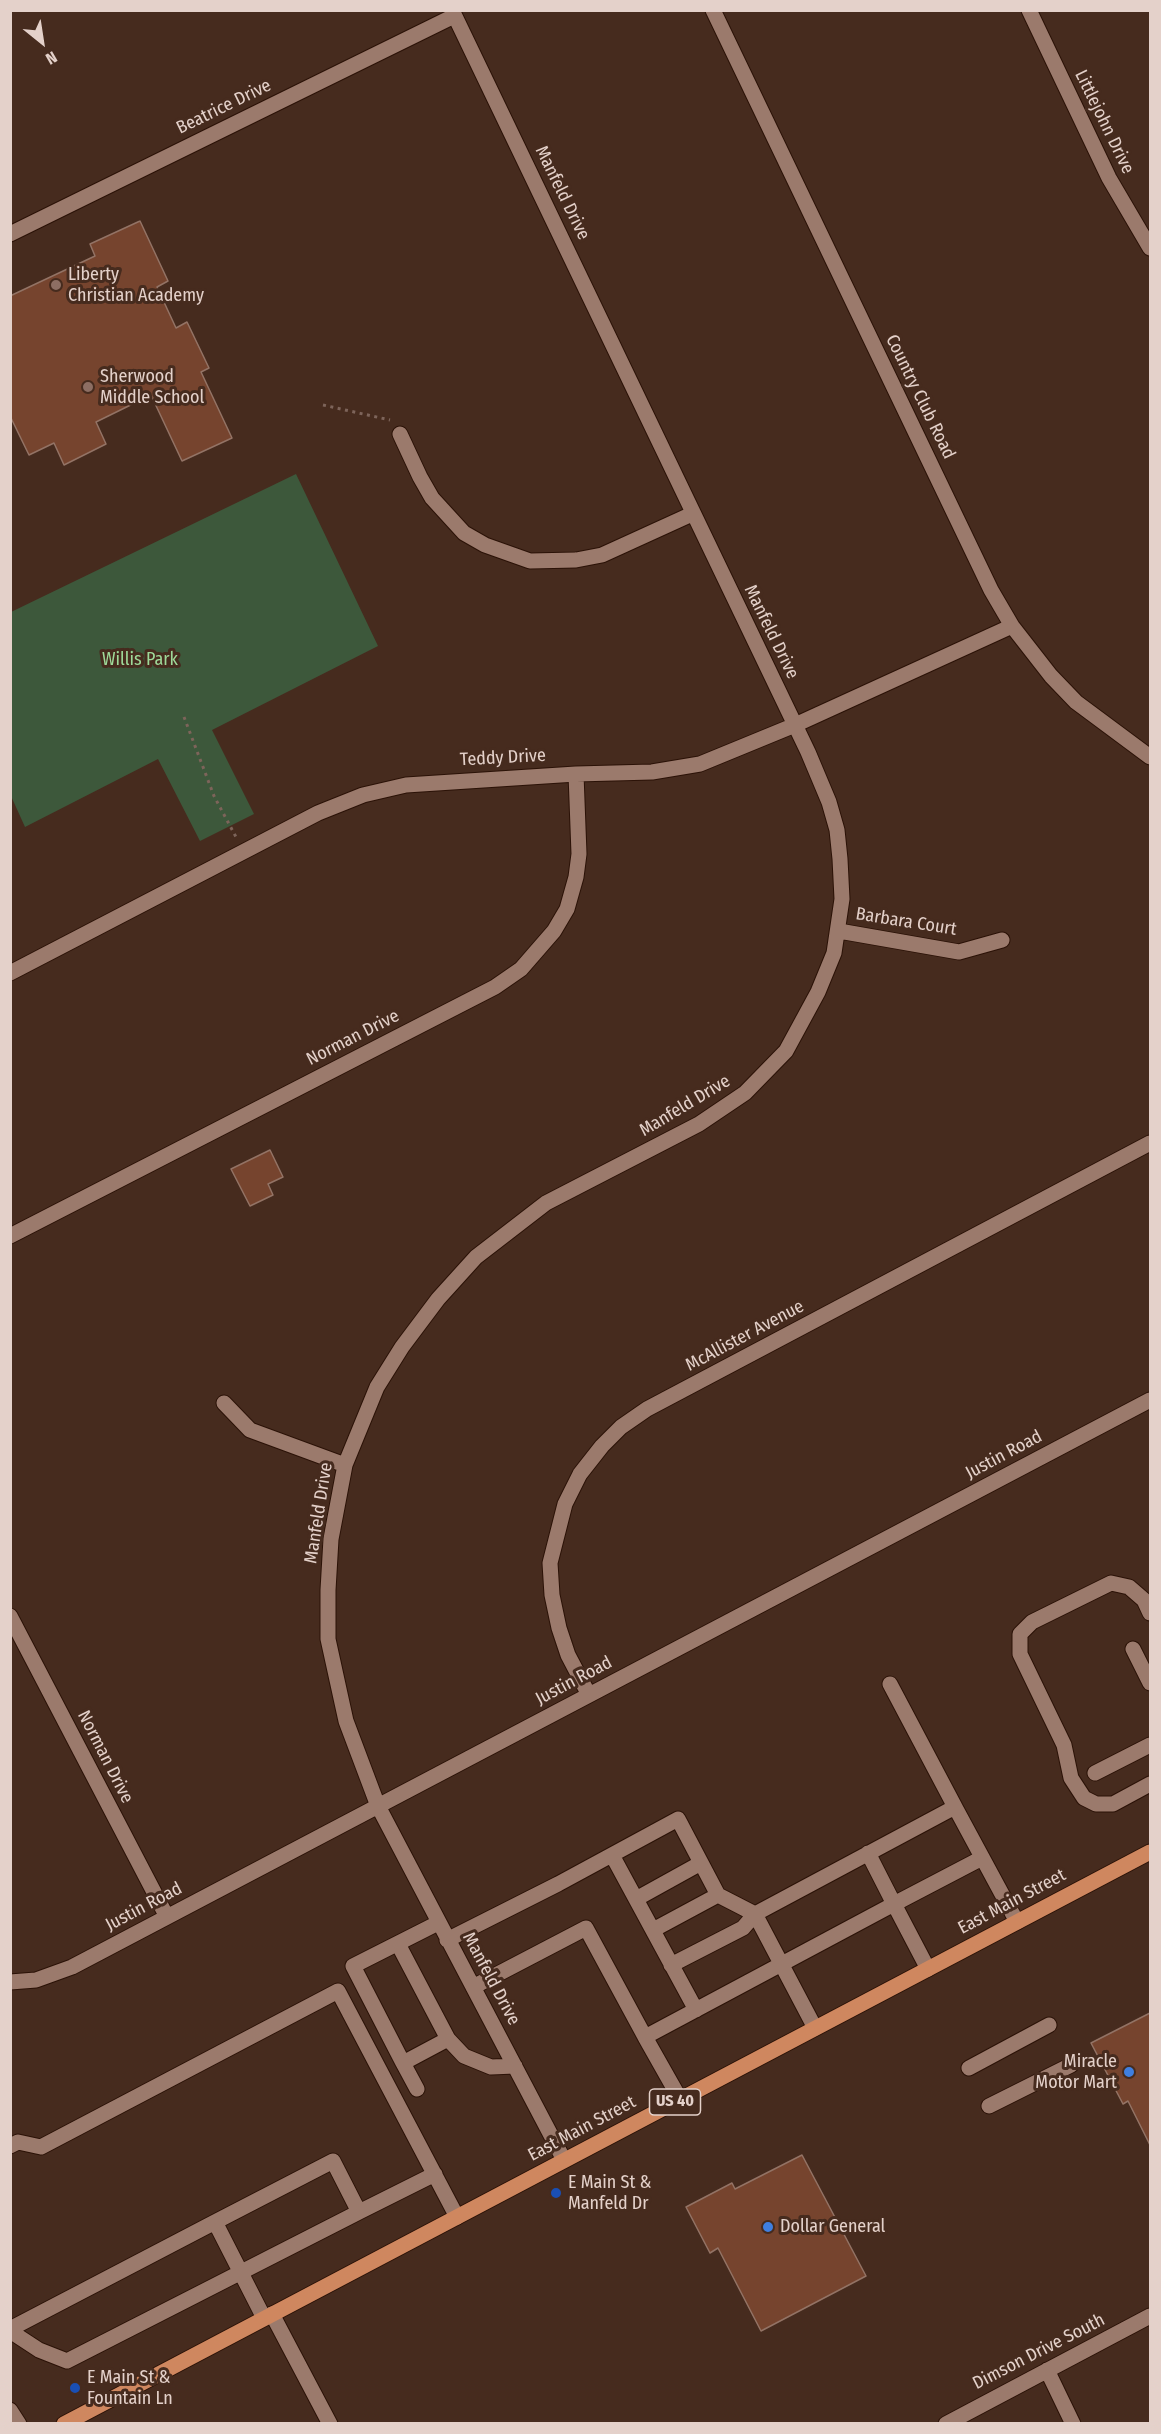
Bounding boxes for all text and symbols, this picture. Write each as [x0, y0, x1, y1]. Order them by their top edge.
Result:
north arrow [12, 12, 72, 72]
text: N [42, 47, 60, 69]
street label: Littlejohn Drive [1070, 66, 1138, 178]
street label: Beatrice Drive [173, 75, 275, 139]
street label: Manfeld Drive [530, 142, 594, 244]
place label: Liberty Christian Academy [68, 264, 204, 306]
marker: Liberty Christian Academy [49, 278, 63, 292]
street label: Country Club Road [881, 331, 959, 463]
place label: Sherwood Middle School [100, 366, 204, 409]
marker: Sherwood Middle School [81, 380, 95, 394]
street label: Manfeld Drive [739, 581, 803, 683]
park label: Willis Park [102, 649, 178, 671]
street label: Teddy Drive [460, 745, 546, 771]
street label: Barbara Court [854, 903, 958, 941]
street label: Norman Drive [303, 1005, 403, 1071]
street label: Manfeld Drive [636, 1070, 734, 1142]
street label: McAllister Avenue [682, 1296, 808, 1376]
street label: Justin Road [962, 1426, 1046, 1484]
street label: Manfeld Drive [300, 1461, 338, 1565]
street label: Justin Road [532, 1652, 616, 1710]
street label: Norman Drive [72, 1707, 138, 1807]
street label: East Main Street [954, 1865, 1070, 1939]
street label: Justin Road [102, 1878, 186, 1936]
street label: Manfeld Drive [458, 1929, 524, 2029]
place label: Miracle Motor Mart [1035, 2051, 1117, 2094]
marker: Miracle Motor Mart [1122, 2065, 1136, 2079]
road number: US 40 [650, 2089, 700, 2115]
street label: East Main Street [524, 2092, 640, 2166]
place label: E Main St & Manfeld Dr [568, 2172, 652, 2214]
marker: E Main St & Manfeld Dr [549, 2186, 563, 2200]
place label: Dollar General [780, 2216, 885, 2238]
marker: Dollar General [761, 2220, 775, 2234]
street label: Dimson Drive South [969, 2309, 1109, 2395]
place label: E Main St & Fountain Ln [87, 2367, 173, 2410]
marker: E Main St & Fountain Ln [68, 2381, 82, 2395]

